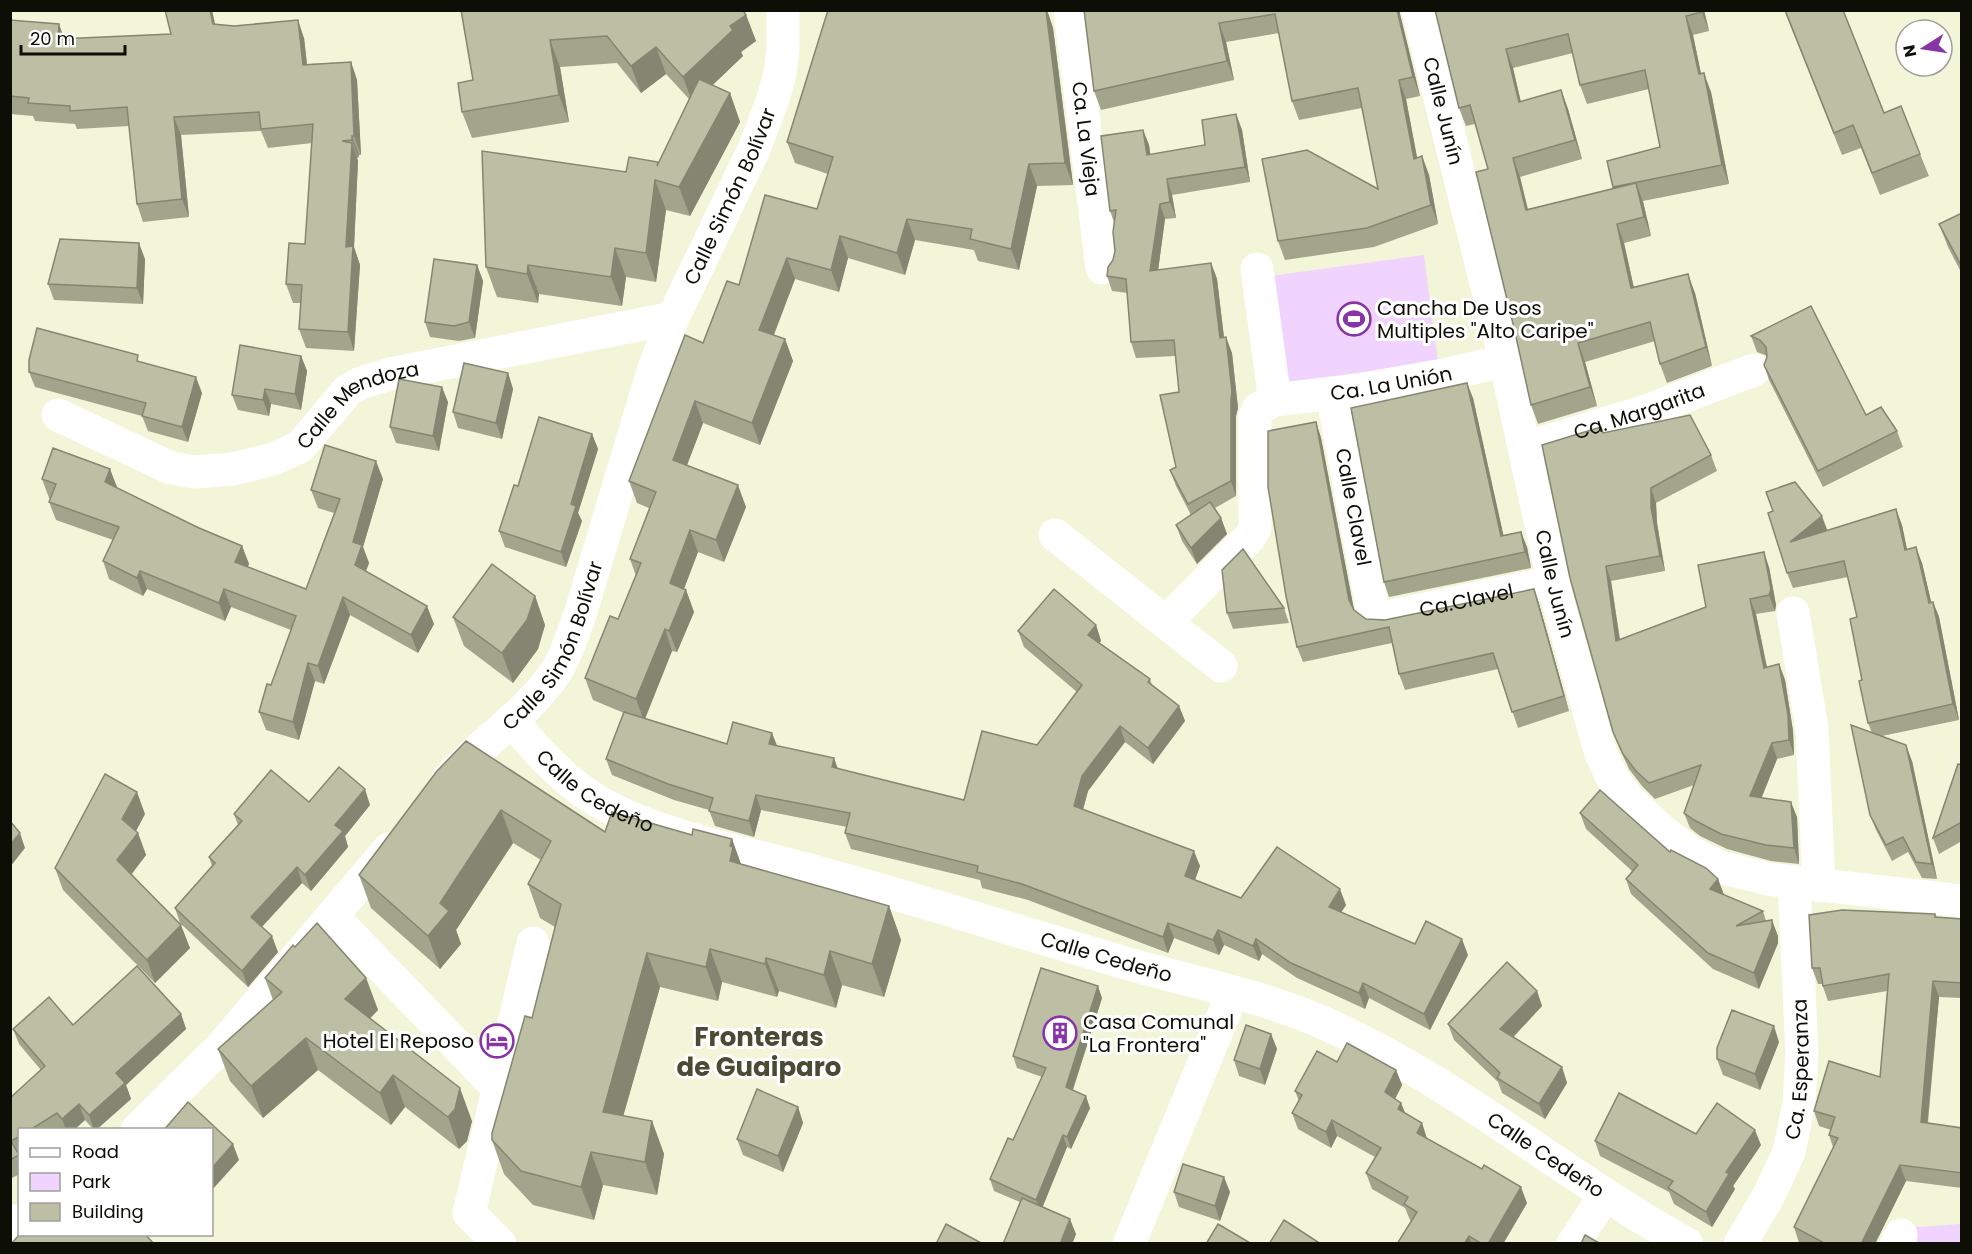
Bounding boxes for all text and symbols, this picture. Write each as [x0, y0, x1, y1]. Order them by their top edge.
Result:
scale bar [21, 18, 124, 56]
north arrow [1894, 18, 1954, 78]
text: 20 m [30, 26, 75, 51]
text: N [1897, 43, 1922, 59]
street label: Calle Junín [1416, 54, 1470, 168]
street label: Ca. La Vieja [1065, 80, 1107, 198]
street label: Calle Simón Bolívar [677, 104, 782, 289]
place label: Cancha De Usos Multiples "Alto Caripe" [1377, 294, 1594, 345]
sports icon: Cancha De Usos Multiples "Alto Caripe" [1336, 301, 1372, 337]
street label: Calle Mendoza [290, 355, 421, 455]
street label: Ca. La Unión [1329, 359, 1455, 407]
street label: Ca. Margarita [1570, 376, 1709, 446]
street label: Calle Clavel [1329, 446, 1378, 568]
street label: Calle Junín [1528, 527, 1582, 641]
street label: Calle Simón Bolívar [496, 558, 609, 737]
street label: Ca.Clavel [1417, 577, 1516, 624]
street label: Calle Cedeño [530, 743, 658, 839]
street label: Calle Cedeño [1037, 925, 1175, 989]
street label: Ca. Esperanza [1778, 998, 1816, 1142]
place label: Casa Comunal "La Frontera" [1083, 1008, 1234, 1059]
building icon: Casa Comunal "La Frontera" [1042, 1015, 1078, 1051]
district label: Fronteras de Guaiparo [677, 1019, 841, 1085]
hotel icon: Hotel El Reposo [479, 1023, 515, 1059]
place label: Hotel El Reposo [323, 1027, 474, 1055]
street label: Calle Cedeño [1482, 1105, 1610, 1204]
legend [18, 1128, 213, 1236]
text: Road [72, 1139, 119, 1164]
text: Park [72, 1169, 111, 1194]
text: Building [72, 1199, 144, 1224]

